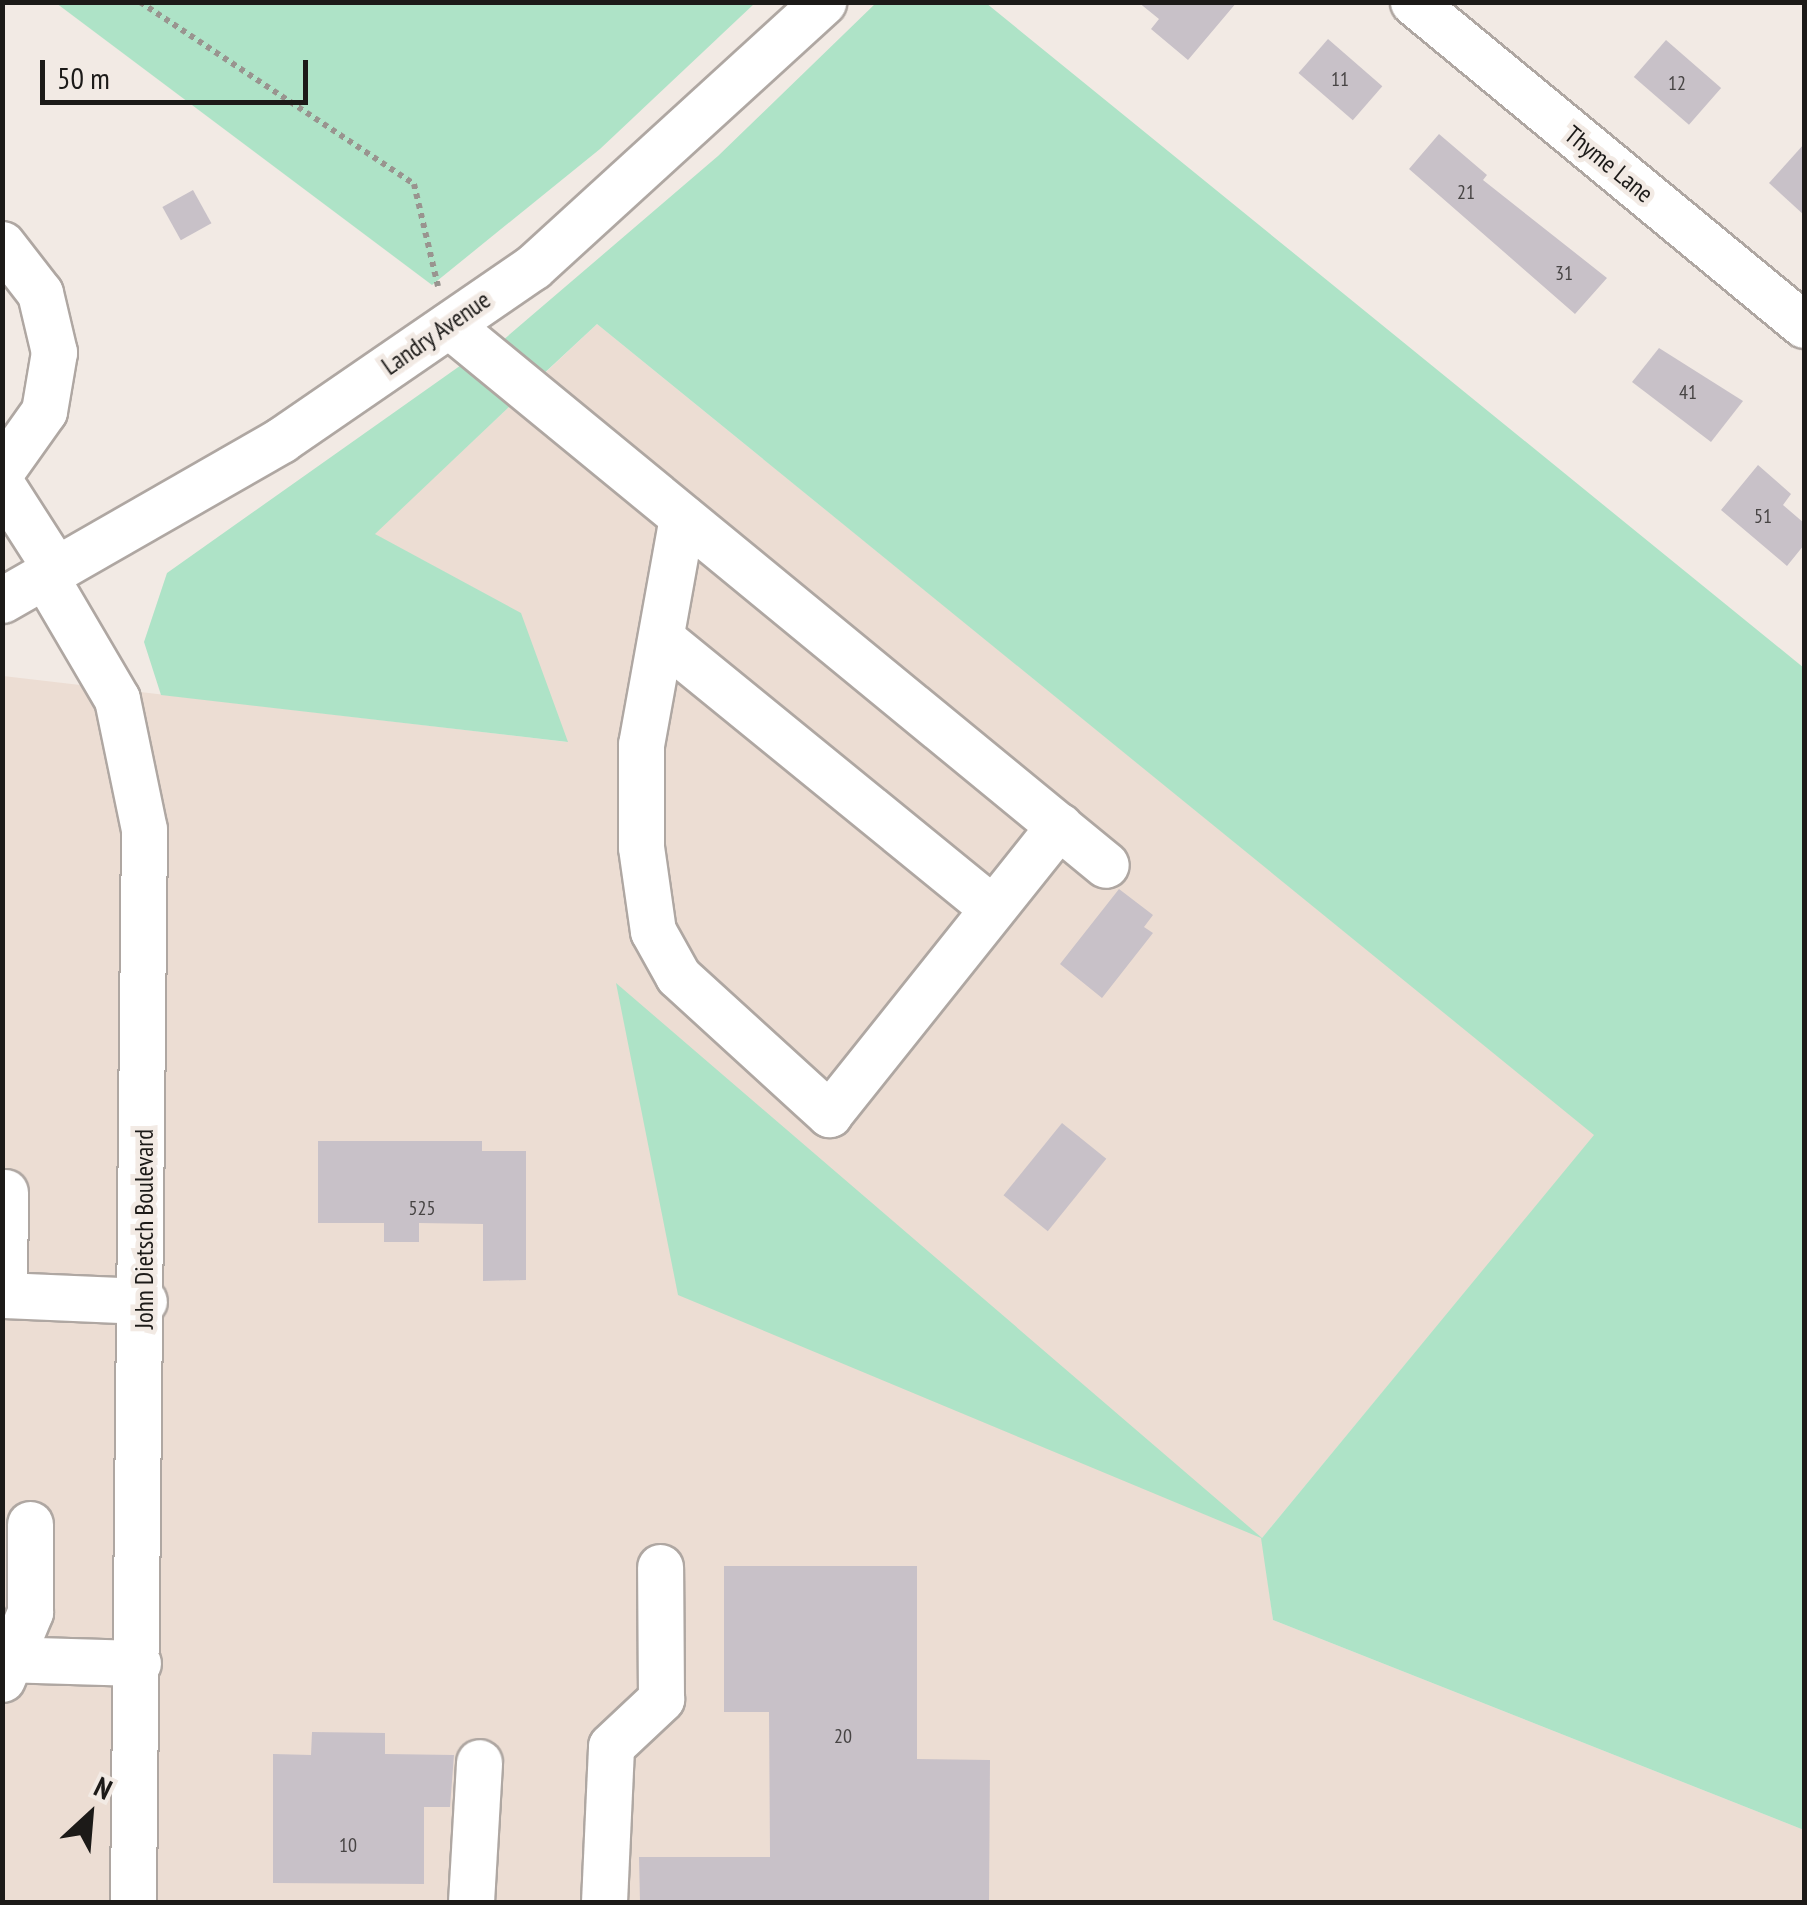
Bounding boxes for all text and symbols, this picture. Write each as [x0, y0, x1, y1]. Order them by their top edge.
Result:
scale bar [45, 40, 312, 102]
text: 50 m [57, 58, 110, 97]
house number: 11 [1331, 67, 1349, 91]
house number: 12 [1668, 71, 1686, 95]
street label: Thyme Lane [1559, 119, 1659, 209]
house number: 21 [1457, 180, 1475, 204]
house number: 31 [1555, 261, 1573, 285]
street label: Landry Avenue [376, 284, 496, 382]
house number: 41 [1679, 380, 1697, 404]
house number: 51 [1754, 504, 1772, 528]
street label: John Dietsch Boulevard [129, 1129, 159, 1329]
house number: 525 [409, 1196, 435, 1220]
house number: 20 [834, 1724, 852, 1748]
north arrow [40, 1765, 140, 1865]
text: N [88, 1768, 118, 1808]
house number: 10 [339, 1833, 357, 1857]

